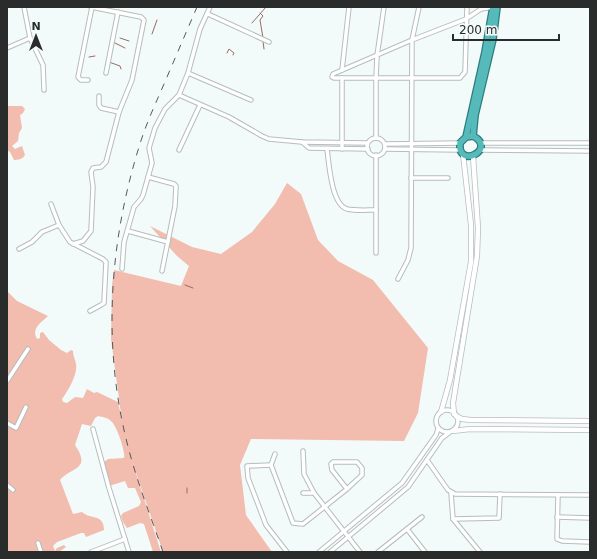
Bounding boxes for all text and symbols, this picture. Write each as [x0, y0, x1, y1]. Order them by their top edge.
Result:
north arrow [16, 16, 56, 56]
scale bar [453, 16, 559, 42]
text: N [31, 20, 41, 33]
text: 200 m [459, 23, 497, 37]

